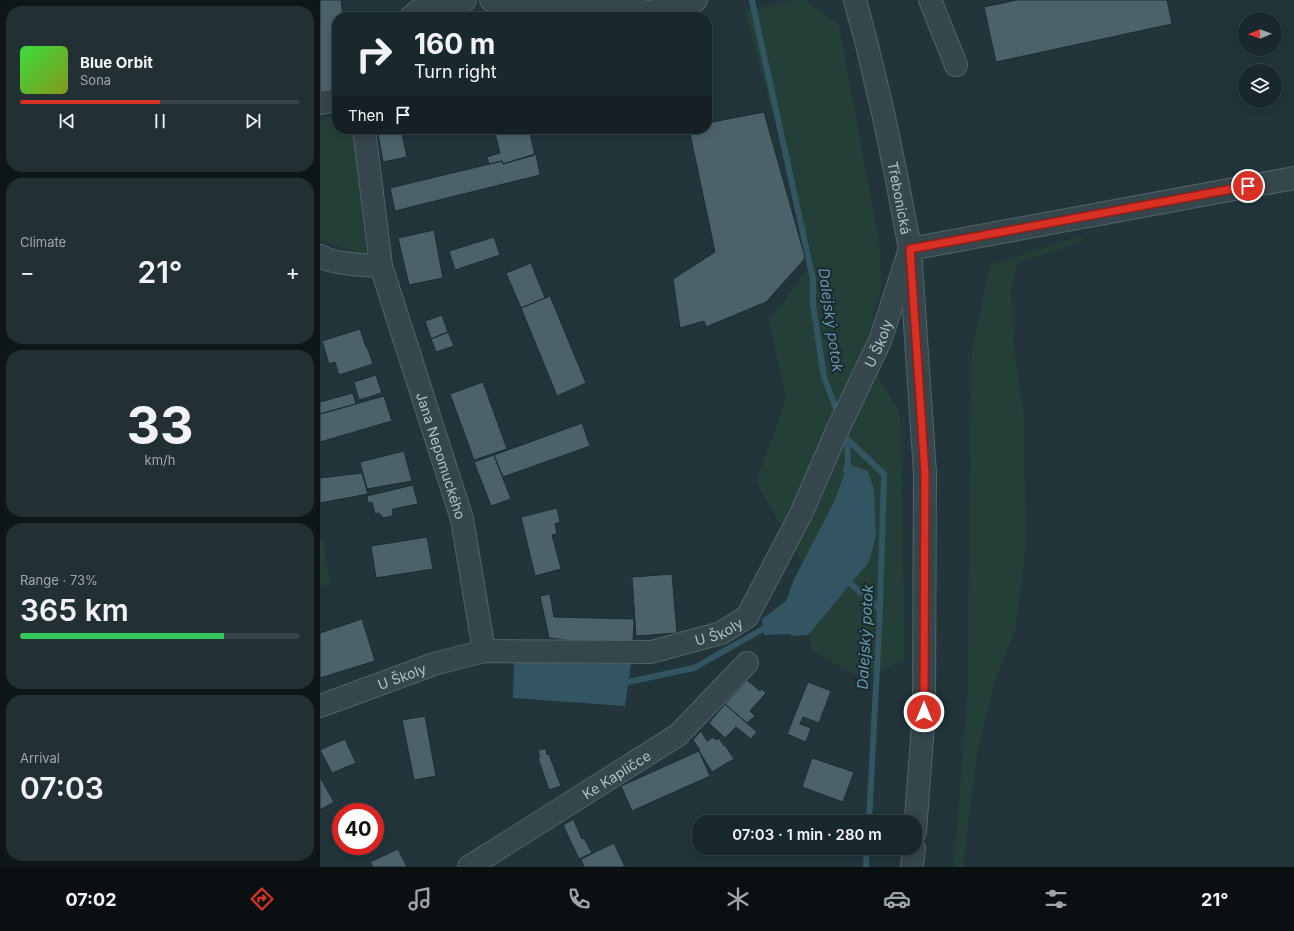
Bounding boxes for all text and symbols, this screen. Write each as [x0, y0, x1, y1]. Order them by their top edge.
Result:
north arrow [1238, 12, 1282, 56]
map controls [1238, 12, 1282, 108]
text: 160 m [414, 27, 495, 61]
icon: right [348, 28, 400, 80]
text: Blue Orbit [80, 53, 153, 72]
text: Turn right [414, 61, 497, 82]
button: layers [1238, 64, 1282, 108]
text: Sona [80, 72, 111, 88]
icon: arrive [392, 104, 414, 126]
text: Then [348, 106, 384, 125]
icon: previous [56, 110, 78, 132]
icon: pause [149, 110, 171, 132]
icon: next [242, 110, 264, 132]
street label: Třebonická [885, 160, 916, 236]
pin [1231, 169, 1265, 203]
icon: arrive [1237, 175, 1259, 197]
text: Climate [20, 234, 66, 250]
text: 21° [137, 254, 183, 290]
text: − [20, 259, 35, 285]
text: + [285, 259, 300, 285]
water label: Dalejský potok [814, 267, 848, 374]
street label: U Školy [860, 317, 895, 370]
street label: Jana Nepomuckého [413, 390, 470, 521]
text: 33 [126, 394, 194, 457]
text: km/h [145, 452, 175, 468]
text: Range · 73% [20, 572, 98, 588]
water label: Dalejský potok [853, 583, 877, 690]
text: 365 km [20, 592, 129, 628]
street label: U Školy [693, 613, 746, 648]
street label: U Školy [375, 659, 428, 693]
position arrow [903, 691, 945, 733]
street label: Ke Kapličce [579, 746, 654, 802]
text: Arrival [20, 750, 60, 766]
text: 07:03 [20, 770, 104, 806]
speed limit sign: 40 [332, 803, 384, 855]
text: 07:03 · 1 min · 280 m [732, 825, 882, 844]
icon: directions [248, 885, 276, 913]
icon: music [406, 885, 434, 913]
icon: phone [565, 885, 593, 913]
icon: climate [724, 885, 752, 913]
icon: car [883, 885, 911, 913]
icon: filters [1042, 885, 1070, 913]
text: 07:02 [65, 889, 117, 910]
text: 21° [1201, 889, 1228, 910]

